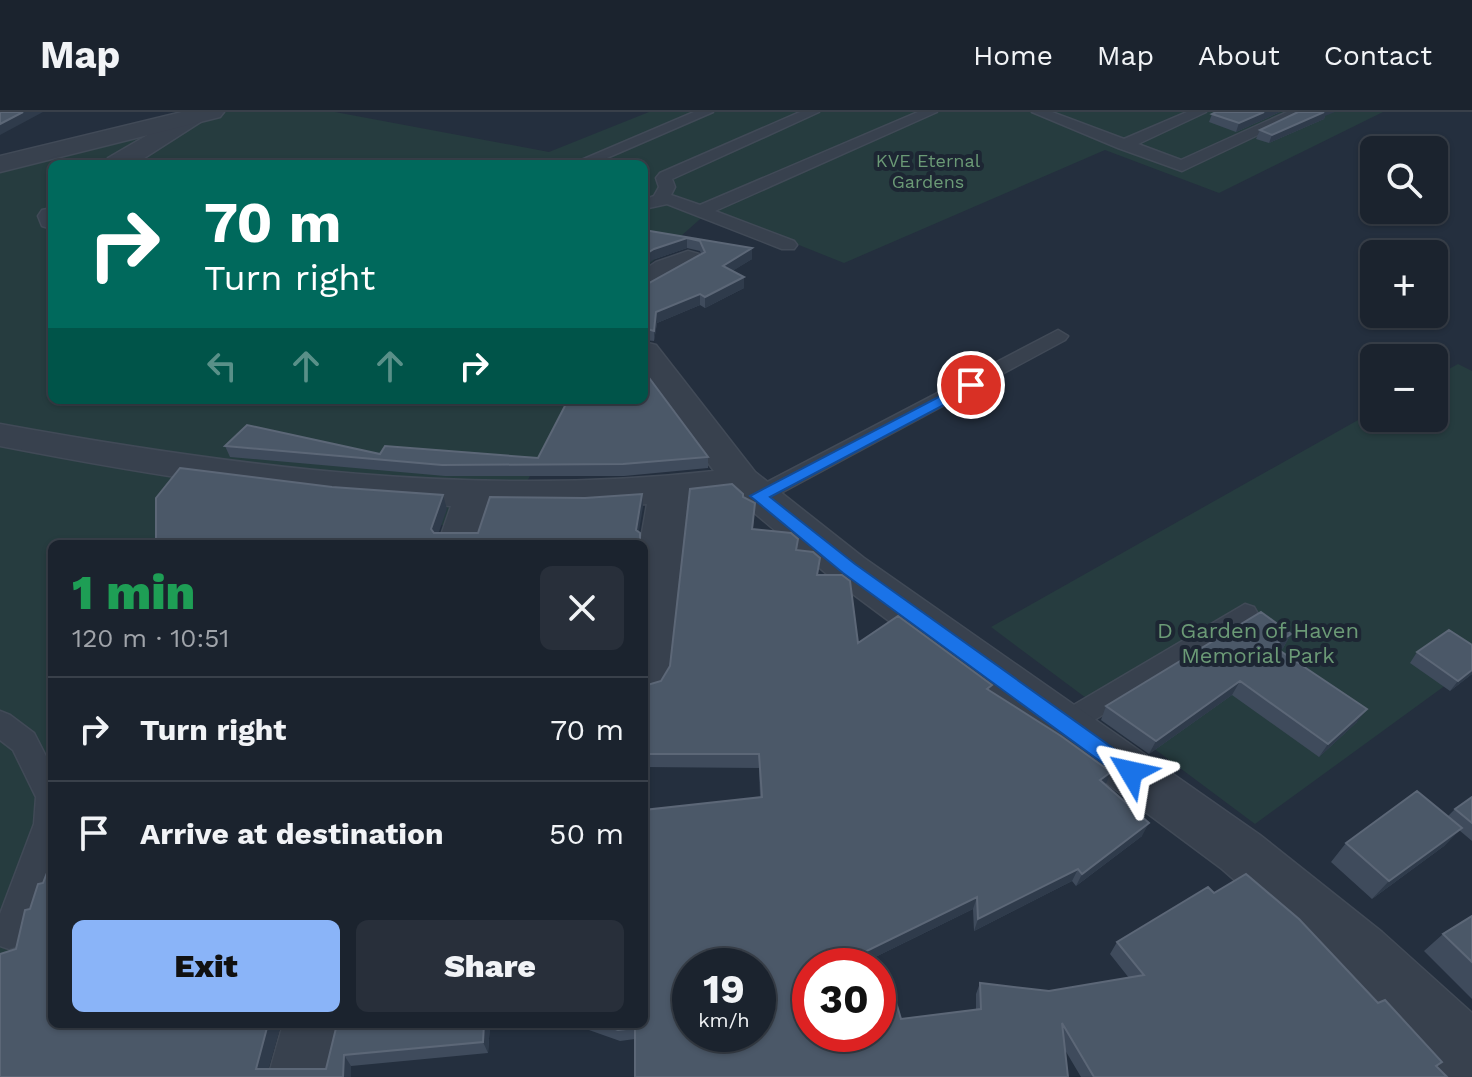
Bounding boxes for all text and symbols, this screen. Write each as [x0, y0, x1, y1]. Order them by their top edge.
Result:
text: Map [40, 33, 120, 77]
text: Home [973, 39, 1053, 72]
text: Map [1097, 39, 1154, 72]
text: About [1198, 39, 1280, 72]
text: Contact [1324, 39, 1432, 72]
map controls [1360, 136, 1448, 432]
button: search [1360, 136, 1448, 224]
park label: KVE Eternal Gardens [876, 150, 981, 192]
text: 70 m [204, 190, 341, 256]
icon: right [72, 192, 176, 296]
button: + [1360, 240, 1448, 328]
text: Turn right [204, 257, 375, 299]
icon: left [200, 344, 244, 388]
icon: ahead [284, 344, 328, 388]
icon: ahead [368, 344, 412, 388]
icon: right [452, 344, 496, 388]
button: − [1360, 344, 1448, 432]
pin [937, 351, 1005, 419]
icon: arrive [949, 363, 993, 407]
text: 1 min [72, 564, 195, 621]
button: close [540, 566, 624, 650]
park label: D Garden of Haven Memorial Park [1157, 618, 1359, 668]
text: 120 m · 10:51 [72, 623, 229, 653]
icon: right [72, 707, 116, 751]
text: Turn right [140, 712, 286, 747]
text: 70 m [550, 712, 624, 747]
position arrow [1089, 730, 1173, 814]
icon: arrive [72, 811, 116, 855]
text: Arrive at destination [140, 816, 444, 851]
text: 50 m [549, 816, 624, 851]
button: Exit [72, 920, 340, 1012]
button: Share [356, 920, 624, 1012]
speed limit sign: 30 [792, 948, 896, 1052]
text: 19 [703, 966, 745, 1013]
text: km/h [698, 1008, 750, 1032]

